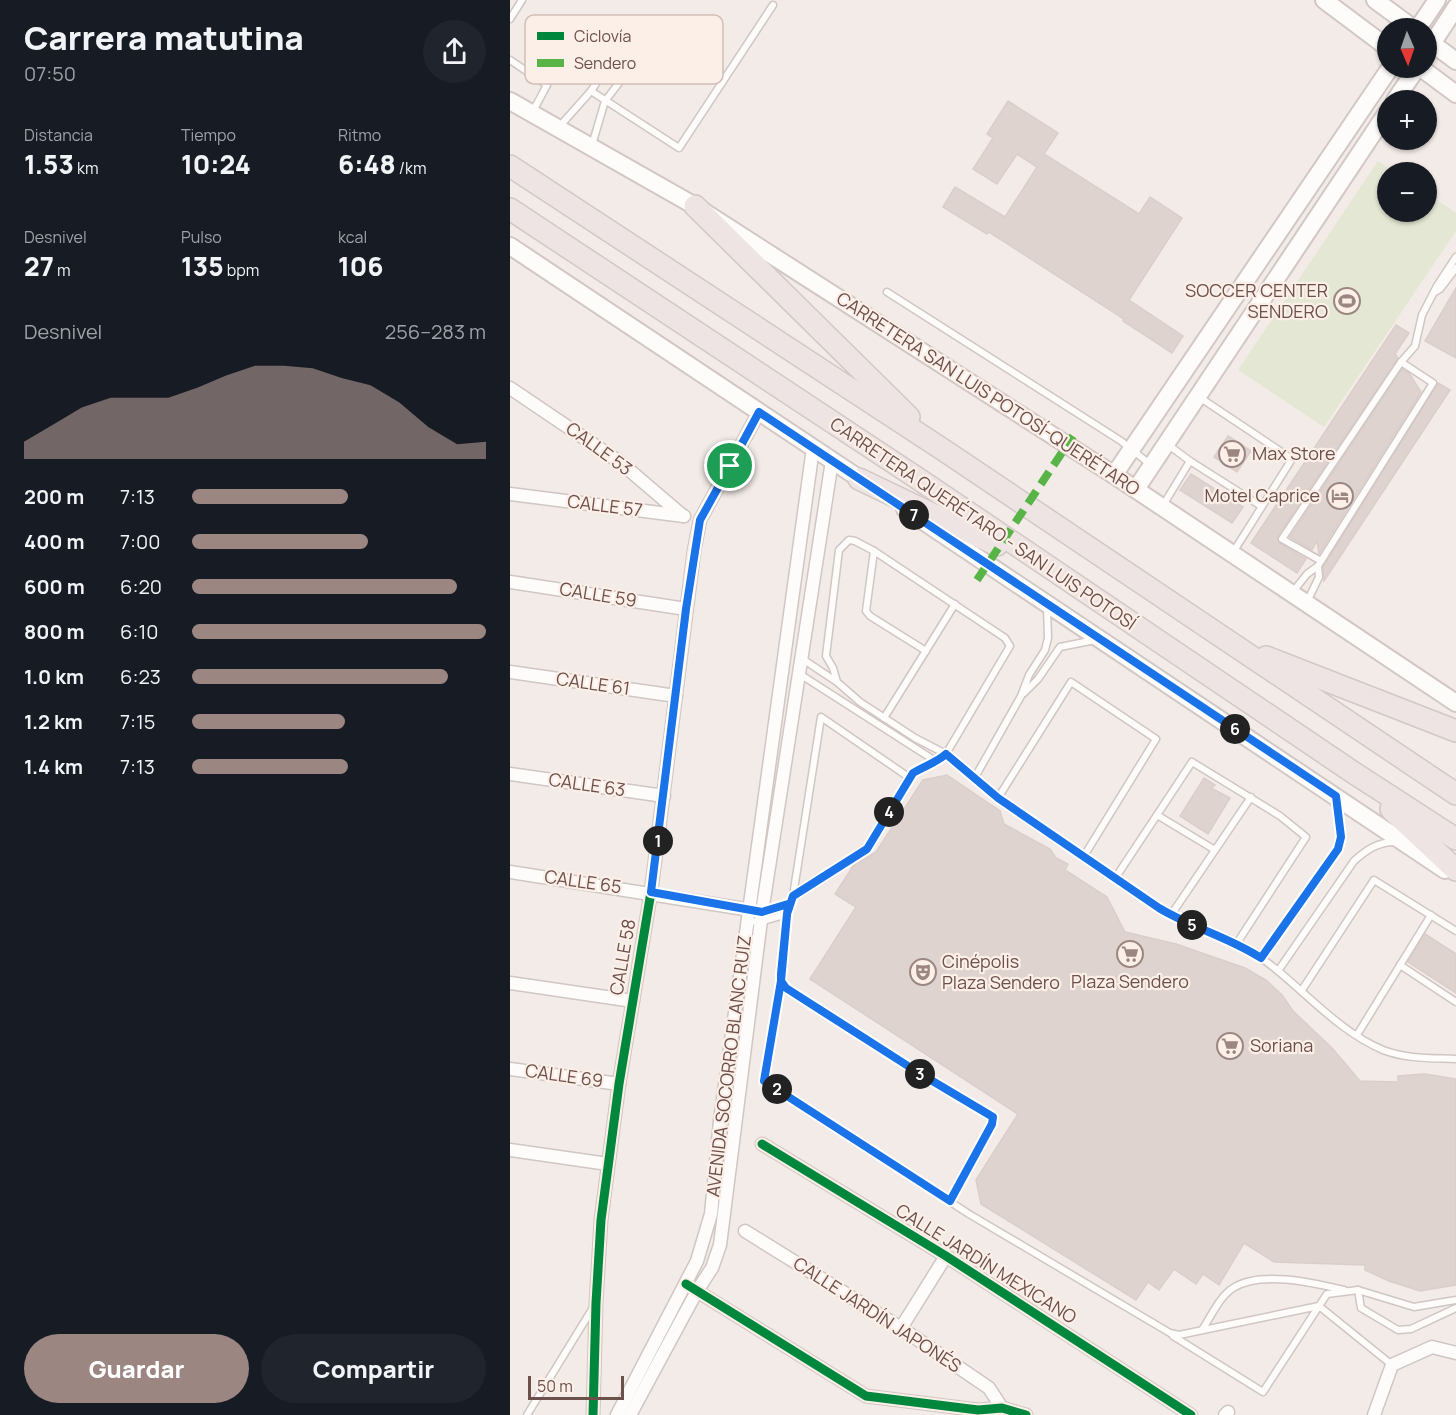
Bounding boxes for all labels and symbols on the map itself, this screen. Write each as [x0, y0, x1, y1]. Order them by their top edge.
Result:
legend [525, 15, 723, 84]
north arrow [1377, 18, 1437, 78]
text: Ciclovía [574, 25, 631, 47]
text: Sendero [574, 52, 636, 74]
place label: SOCCER CENTER SENDERO [1185, 278, 1328, 323]
street label: CARRETERA SAN LUIS POTOSÍ-QUERÉTARO [832, 286, 1145, 501]
sports icon: SOCCER CENTER SENDERO [1332, 286, 1362, 316]
street label: CARRETERA QUERÉTARO - SAN LUIS POTOSÍ [826, 411, 1141, 635]
street label: CALLE 53 [562, 416, 638, 480]
supermarket icon: Max Store [1217, 439, 1247, 469]
pin [704, 440, 755, 491]
place label: Max Store [1252, 441, 1336, 465]
hotel icon: Motel Caprice [1325, 481, 1355, 511]
place label: Motel Caprice [1205, 483, 1320, 507]
street label: CALLE 57 [566, 488, 644, 522]
pin: 7 [899, 500, 929, 530]
street label: CALLE 59 [558, 576, 638, 612]
street label: CALLE 61 [555, 666, 631, 700]
pin: 6 [1220, 714, 1250, 744]
street label: CALLE 63 [547, 767, 627, 801]
pin: 4 [874, 797, 904, 827]
pin: 1 [643, 826, 673, 856]
street label: CALLE 65 [543, 864, 623, 898]
pin: 5 [1177, 910, 1207, 940]
street label: CALLE 58 [604, 917, 641, 997]
street label: AVENIDA SOCORRO BLANC RUIZ [700, 934, 756, 1198]
supermarket icon: Plaza Sendero [1115, 939, 1145, 969]
place label: Cinépolis Plaza Sendero [942, 949, 1060, 994]
theatre icon: Cinépolis Plaza Sendero [908, 957, 938, 987]
place label: Plaza Sendero [1071, 969, 1189, 993]
supermarket icon: Soriana [1215, 1031, 1245, 1061]
place label: Soriana [1250, 1033, 1313, 1057]
street label: CALLE 69 [524, 1058, 605, 1092]
pin: 3 [905, 1059, 935, 1089]
pin: 2 [762, 1074, 792, 1104]
street label: CALLE JARDÍN MEXICANO [892, 1198, 1081, 1329]
street label: CALLE JARDÍN JAPONÉS [789, 1251, 966, 1377]
scale bar [528, 1373, 624, 1400]

